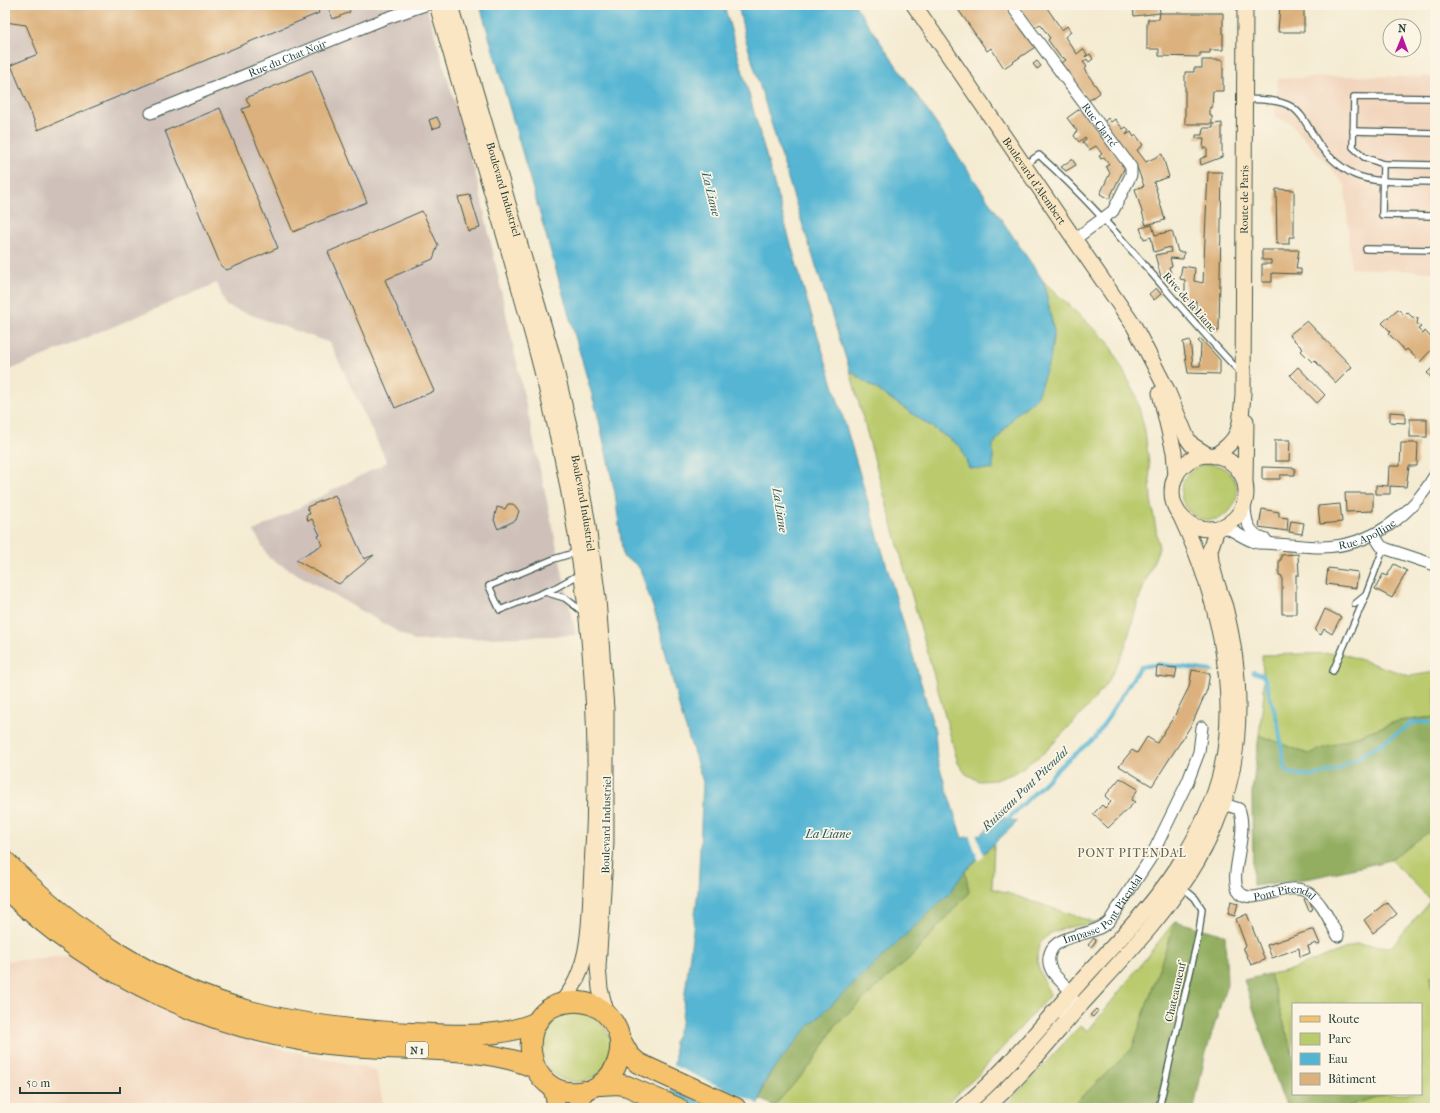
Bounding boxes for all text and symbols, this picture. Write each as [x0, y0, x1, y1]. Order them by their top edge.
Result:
north arrow [1382, 18, 1422, 58]
text: N [1398, 22, 1407, 35]
street label: Rue du Chat Noir [247, 37, 329, 80]
street label: Rue Clarté [1079, 100, 1120, 150]
street label: Boulevard d'Alembert [1000, 135, 1069, 227]
street label: Boulevard Industriel [483, 141, 523, 238]
street label: Route de Paris [1238, 165, 1251, 234]
water label: La Liane [698, 169, 724, 219]
street label: Rive de la Liane [1160, 270, 1220, 335]
street label: Boulevard Industriel [568, 454, 597, 552]
water label: La Liane [769, 486, 791, 535]
street label: Rue Apolline [1337, 516, 1399, 552]
water label: Ruisseau Pont Pitendal [978, 743, 1072, 834]
street label: Boulevard Industriel [599, 776, 614, 874]
water label: La Liane [804, 827, 852, 841]
district label: PONT PITENDAL [1077, 846, 1187, 860]
street label: Impasse Pont Pitendal [1061, 872, 1145, 946]
street label: Pont Pitendal [1253, 883, 1318, 904]
street label: Chateauneuf [1162, 959, 1189, 1023]
legend [1292, 1003, 1422, 1095]
text: Route [1328, 1012, 1360, 1026]
text: Parc [1328, 1032, 1351, 1046]
road number: N 1 [406, 1042, 428, 1058]
text: Eau [1328, 1052, 1348, 1066]
scale bar [20, 1069, 120, 1095]
text: Bâtiment [1328, 1072, 1377, 1086]
text: 50 m [26, 1076, 50, 1090]

